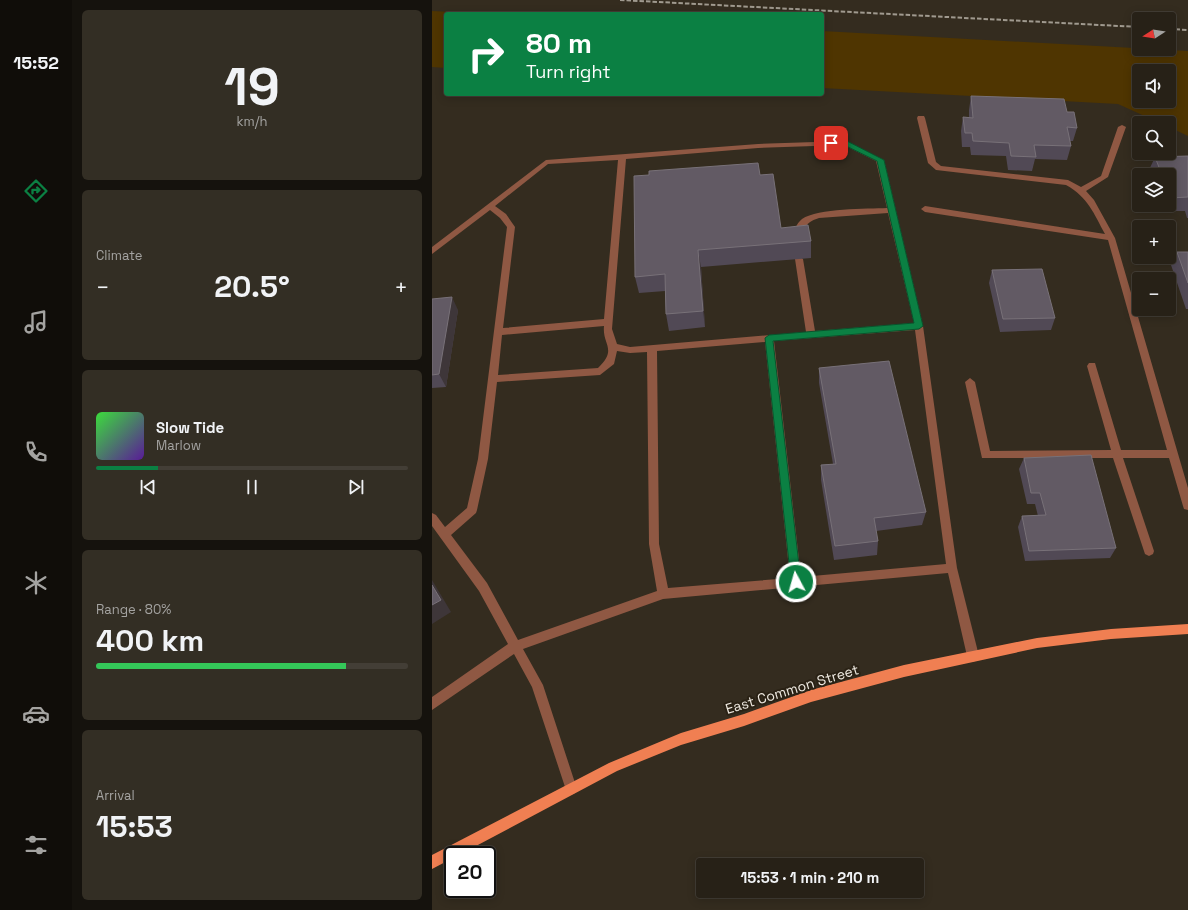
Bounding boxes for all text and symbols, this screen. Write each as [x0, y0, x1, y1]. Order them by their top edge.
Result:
north arrow [1132, 12, 1176, 56]
map controls [1132, 12, 1176, 316]
text: 80 m [526, 25, 592, 61]
icon: right [460, 28, 512, 80]
text: 15:52 [13, 51, 59, 74]
text: 19 [224, 54, 280, 120]
text: Turn right [526, 60, 610, 83]
button: sound [1132, 64, 1176, 108]
text: km/h [237, 113, 267, 130]
button: search [1132, 116, 1176, 160]
pin [814, 126, 848, 160]
icon: arrive [820, 132, 842, 154]
button: layers [1132, 168, 1176, 212]
icon: directions [22, 177, 50, 205]
button: + [1132, 220, 1176, 264]
text: Climate [96, 247, 142, 264]
text: 20.5° [214, 267, 290, 306]
button: − [1132, 272, 1176, 316]
text: − [96, 273, 110, 301]
text: + [394, 273, 408, 301]
icon: music [22, 308, 50, 336]
text: Slow Tide [156, 418, 224, 437]
text: Marlow [156, 437, 201, 454]
icon: phone [22, 438, 50, 466]
icon: previous [137, 476, 159, 498]
icon: pause [241, 476, 263, 498]
icon: next [345, 476, 367, 498]
position arrow [775, 561, 817, 603]
icon: climate [22, 569, 50, 597]
text: Range · 80% [96, 601, 171, 618]
text: 400 km [96, 621, 204, 660]
street label: East Common Street [723, 660, 861, 718]
icon: car [22, 700, 50, 728]
text: Arrival [96, 787, 135, 804]
text: 15:53 [96, 807, 173, 846]
icon: filters [22, 831, 50, 859]
speed limit sign: 20 [444, 846, 496, 898]
text: 15:53 · 1 min · 210 m [741, 868, 879, 887]

